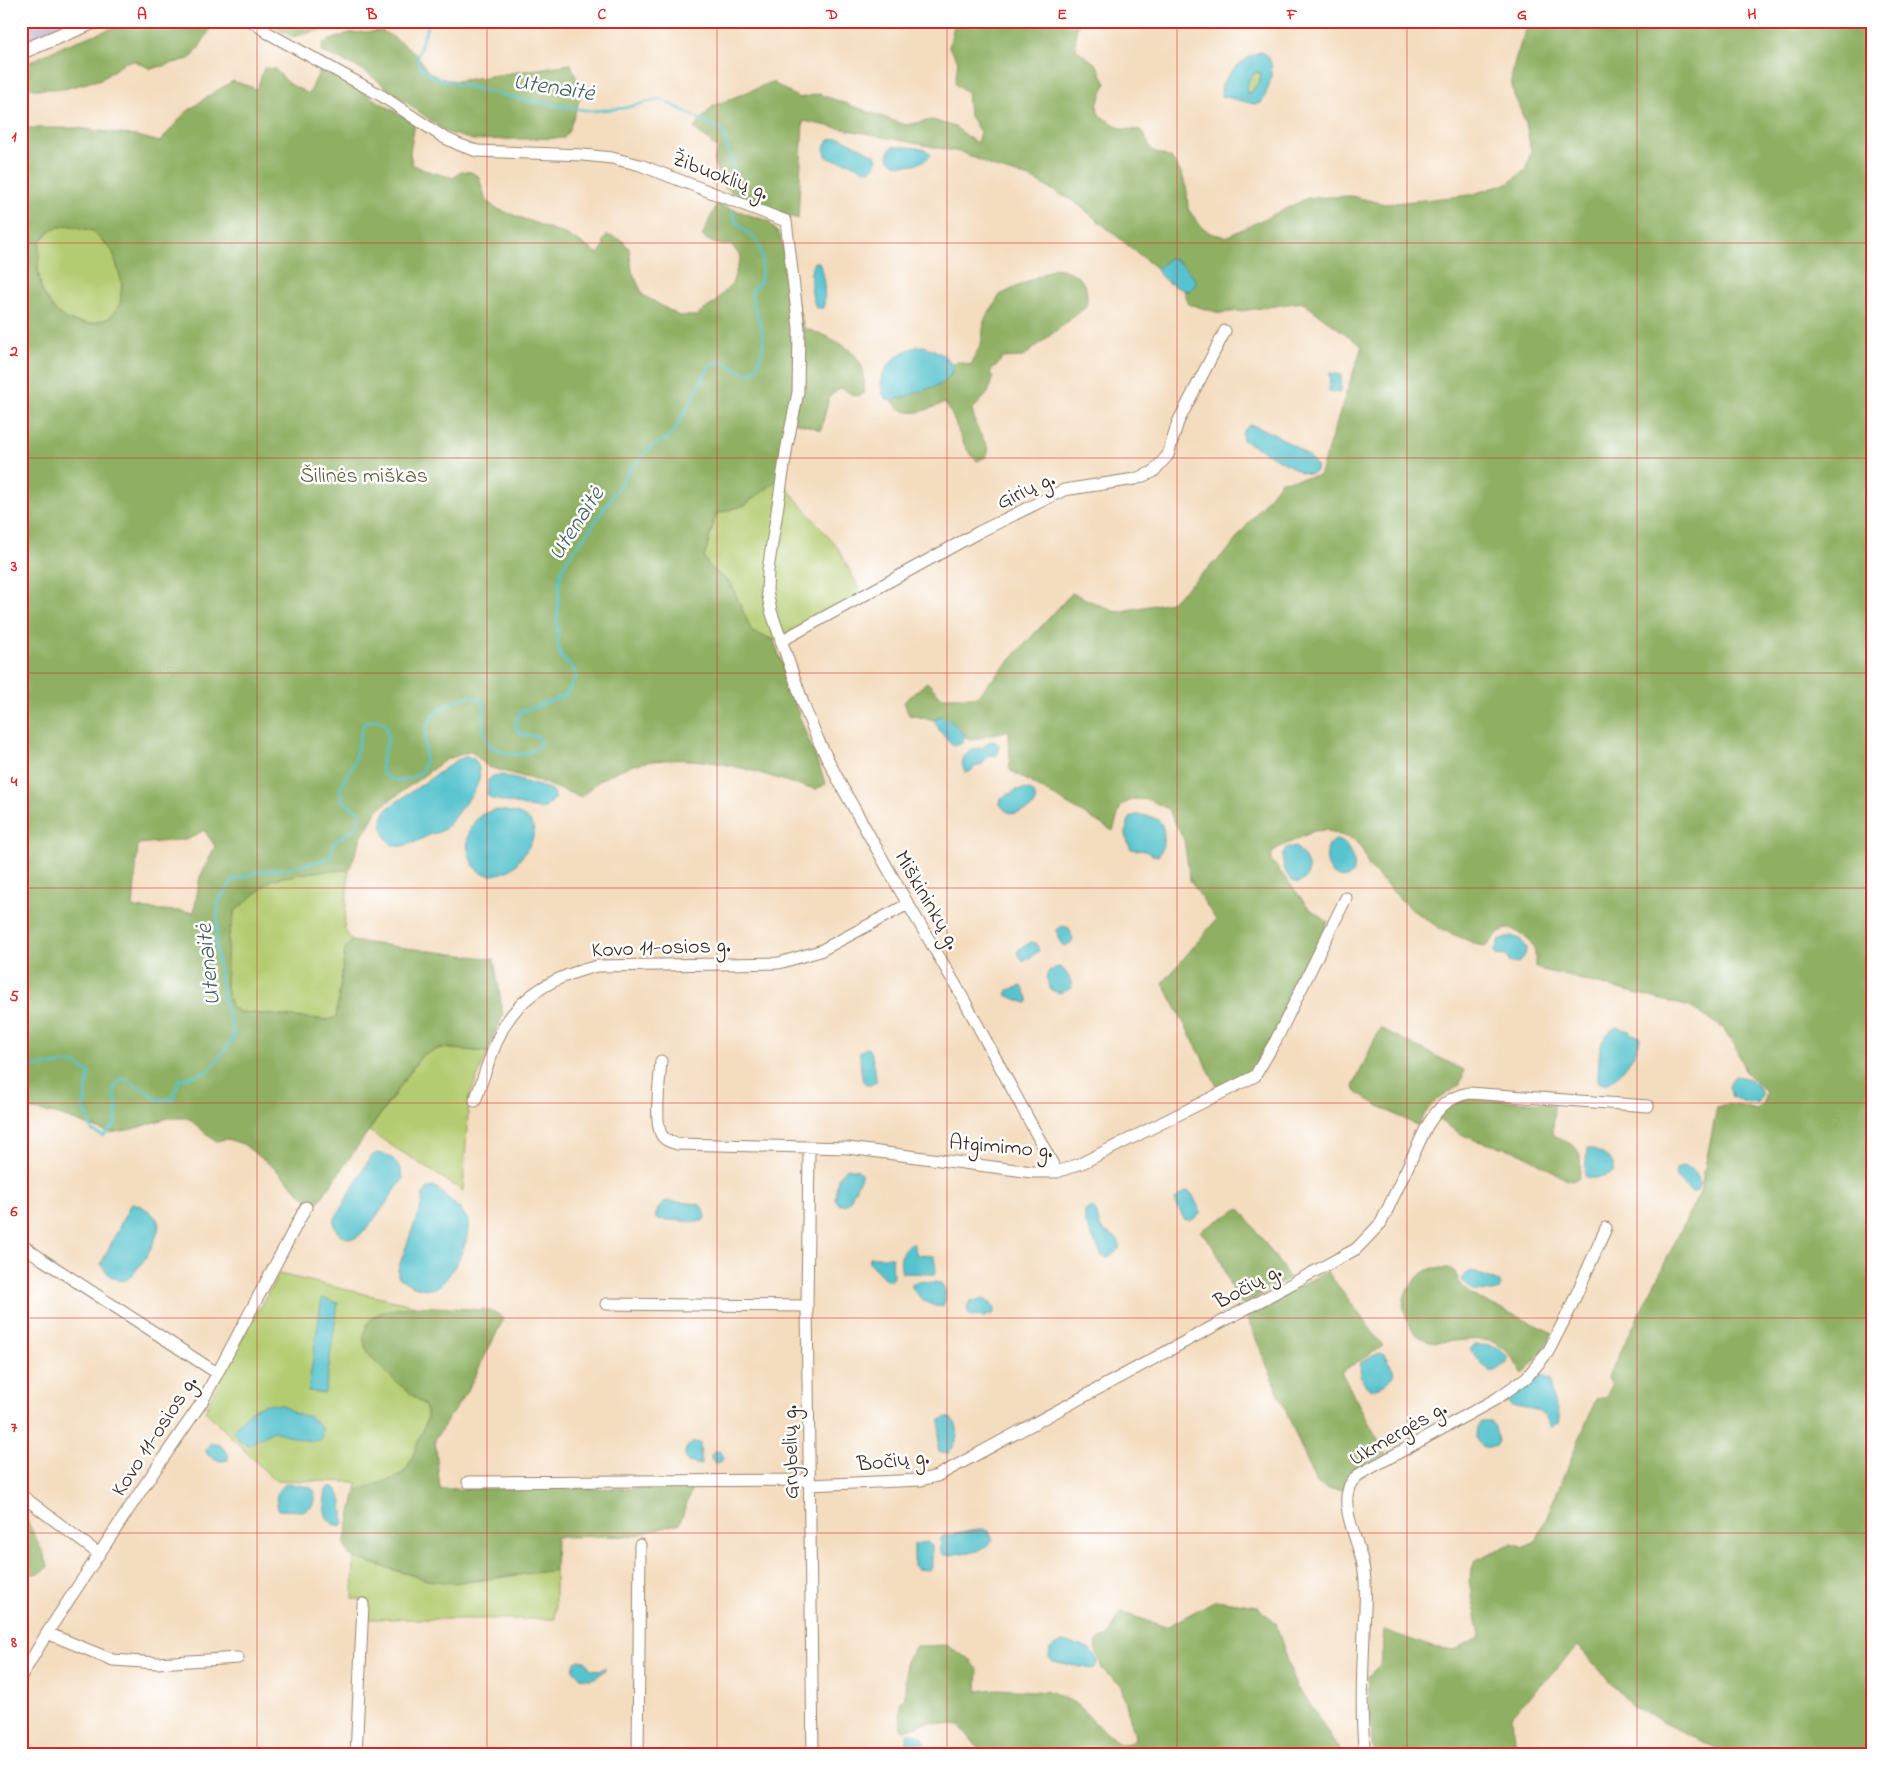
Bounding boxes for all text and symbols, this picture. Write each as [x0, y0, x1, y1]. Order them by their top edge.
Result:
text: A [137, 3, 147, 27]
text: B [366, 3, 378, 27]
text: C [598, 3, 607, 27]
text: D [825, 3, 838, 27]
text: E [1057, 3, 1067, 27]
text: F [1286, 3, 1298, 27]
text: G [1517, 3, 1527, 27]
text: H [1747, 3, 1757, 27]
water label: Utenaitė [510, 65, 598, 112]
text: 1 [11, 125, 17, 149]
street label: Žibuoklių g. [667, 144, 773, 211]
text: 2 [9, 340, 18, 364]
park label: Šilinės miškas [300, 461, 428, 493]
street label: Girių g. [992, 464, 1061, 520]
water label: Utenaitė [540, 479, 615, 568]
text: 3 [10, 555, 18, 579]
text: 4 [10, 770, 18, 794]
street label: Miškininkų g. [884, 845, 968, 957]
water label: Utenaitė [188, 921, 231, 1007]
street label: Kovo 11-osios g. [591, 931, 731, 968]
text: 5 [9, 985, 19, 1009]
street label: Atgimimo g. [947, 1128, 1054, 1169]
text: 6 [9, 1200, 18, 1224]
street label: Bočių g. [1208, 1257, 1288, 1320]
street label: Kovo 11-osios g. [104, 1370, 208, 1504]
street label: Ukmergės g. [1344, 1394, 1454, 1476]
street label: Grybelių g. [775, 1404, 810, 1499]
text: 7 [11, 1416, 18, 1440]
street label: Bočių g. [855, 1442, 931, 1483]
text: 8 [10, 1631, 17, 1655]

